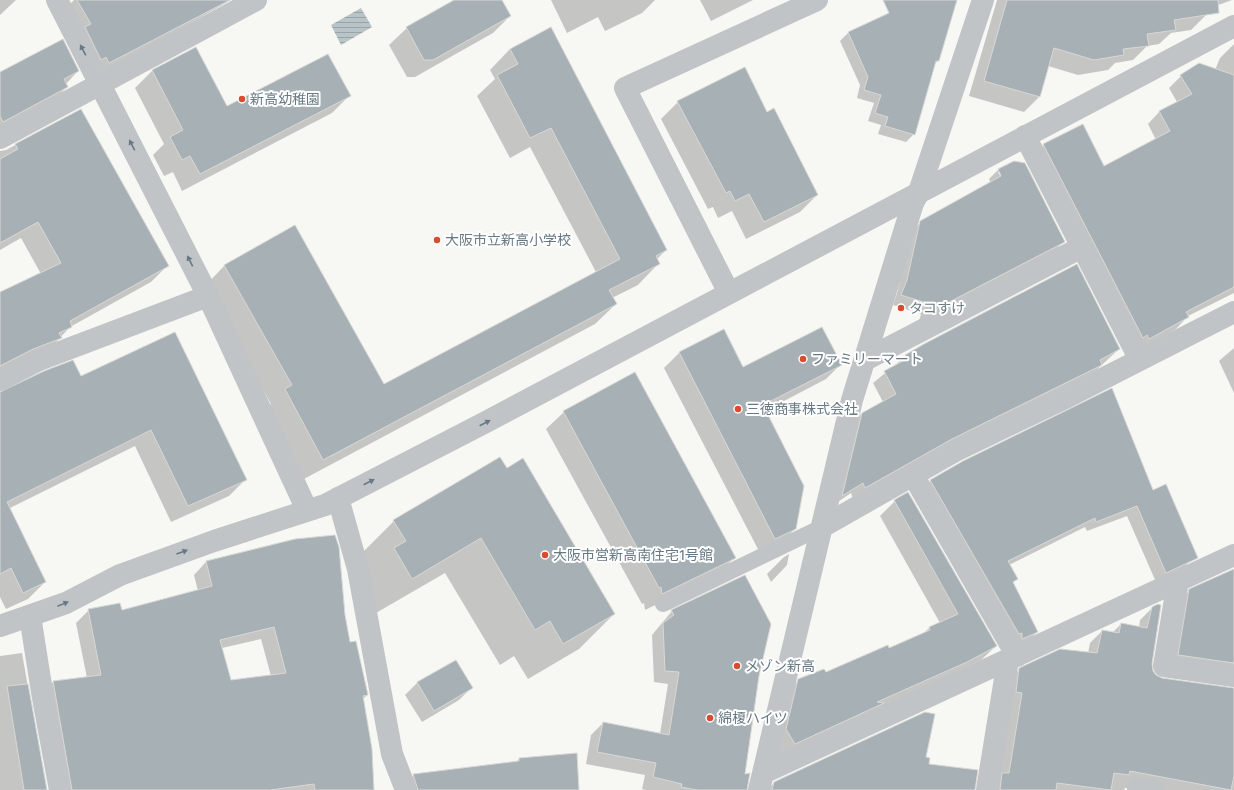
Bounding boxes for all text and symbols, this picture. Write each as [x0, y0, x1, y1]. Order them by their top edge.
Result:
one-way arrow [80, 44, 86, 56]
place label: 新高幼稚園 [250, 91, 320, 108]
marker: 新高幼稚園 [237, 94, 247, 104]
one-way arrow [129, 140, 135, 151]
place label: 大阪市立新高小学校 [445, 232, 571, 249]
marker: 大阪市立新高小学校 [432, 235, 442, 245]
one-way arrow [187, 256, 193, 267]
place label: タコすけ [909, 300, 965, 317]
marker: タコすけ [896, 303, 906, 313]
place label: ファミリーマート [811, 351, 923, 368]
marker: ファミリーマート [798, 354, 808, 364]
place label: 三徳商事株式会社 [746, 401, 858, 418]
marker: 三徳商事株式会社 [733, 404, 743, 414]
one-way arrow [479, 420, 491, 426]
one-way arrow [363, 479, 375, 485]
place label: 大阪市営新高南住宅1号館 [553, 547, 713, 564]
one-way arrow [177, 549, 189, 555]
marker: 大阪市営新高南住宅1号館 [540, 550, 550, 560]
one-way arrow [58, 600, 70, 606]
place label: メゾン新高 [745, 658, 815, 675]
marker: メゾン新高 [732, 661, 742, 671]
place label: 綿榎ハイツ [718, 710, 788, 727]
marker: 綿榎ハイツ [705, 713, 715, 723]

